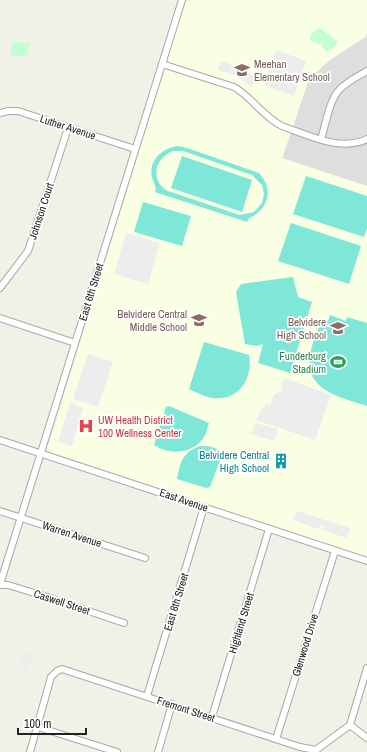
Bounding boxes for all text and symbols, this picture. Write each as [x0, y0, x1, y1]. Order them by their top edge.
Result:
place label: Meehan Elementary School [254, 57, 330, 84]
school or university icon: Meehan Elementary School [233, 61, 251, 79]
street label: Luther Avenue [38, 111, 98, 143]
street label: Johnson Court [25, 180, 57, 241]
street label: East 6th Street [76, 261, 107, 323]
place label: Belvidere Central Middle School [117, 307, 187, 334]
school or university icon: Belvidere Central Middle School [190, 311, 208, 329]
place label: Belvidere High School [277, 315, 326, 342]
school or university icon: Belvidere High School [329, 319, 347, 337]
place label: Funderburg Stadium [279, 349, 326, 376]
sports icon: Funderburg Stadium [329, 353, 347, 371]
place label: UW Health District 100 Wellness Center [98, 413, 182, 440]
hospital icon: UW Health District 100 Wellness Center [77, 417, 95, 435]
place label: Belvidere Central High School [199, 448, 269, 475]
building icon: Belvidere Central High School [272, 452, 290, 470]
street label: East Avenue [158, 485, 210, 515]
street label: Warren Avenue [41, 518, 103, 550]
street label: East 8th Street [161, 571, 192, 633]
street label: Caswell Street [32, 586, 92, 618]
street label: Highland Street [225, 591, 257, 655]
street label: Glenwood Drive [289, 612, 321, 678]
street label: Fremont Street [155, 693, 217, 725]
scale bar [18, 710, 86, 736]
text: 100 m [24, 716, 51, 732]

